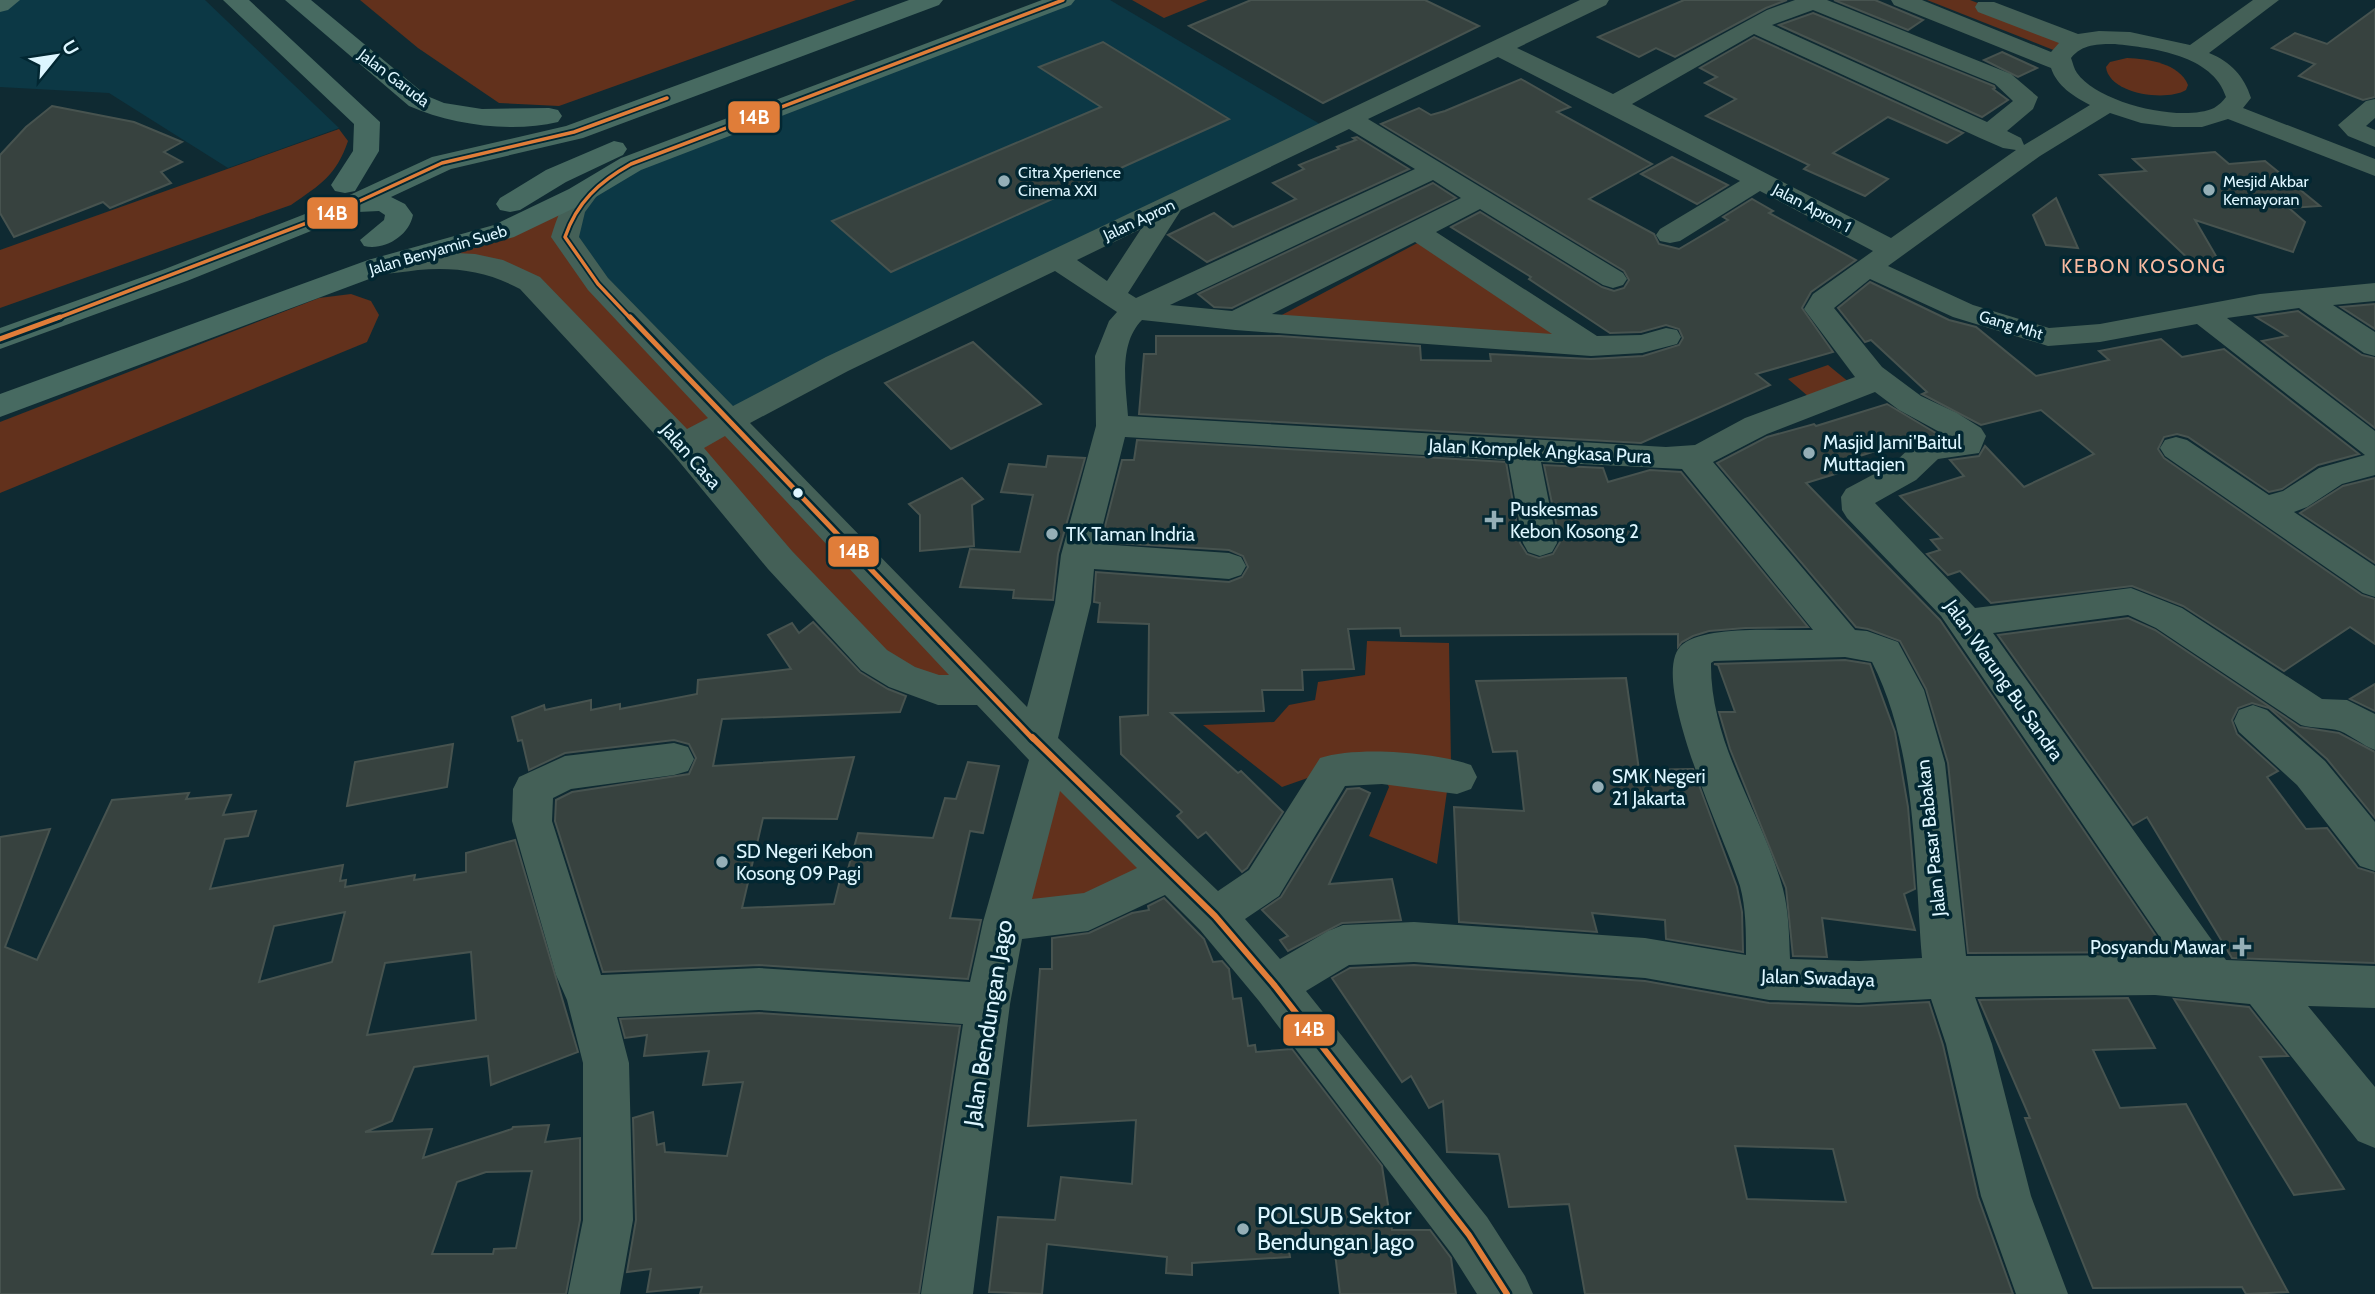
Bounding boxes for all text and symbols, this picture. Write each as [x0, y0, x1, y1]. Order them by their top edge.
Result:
north arrow [21, 21, 91, 91]
text: U [57, 36, 84, 59]
street label: Jalan Garuda [354, 45, 434, 111]
line badge: 14B [727, 100, 781, 134]
text: 14B [739, 106, 769, 129]
place label: Citra Xperience Cinema XXI [1018, 163, 1121, 200]
place label: Mesjid Akbar Kemayoran [2223, 172, 2309, 209]
marker: Citra Xperience Cinema XXI [996, 173, 1012, 189]
street label: Jalan Apron 1 [1769, 179, 1854, 237]
marker: Mesjid Akbar Kemayoran [2201, 182, 2217, 198]
street label: Jalan Apron [1099, 195, 1178, 245]
line badge: 14B [306, 196, 359, 230]
text: 14B [317, 202, 347, 225]
street label: Jalan Benyamin Sueb [366, 221, 509, 279]
district label: KEBON KOSONG [2061, 255, 2227, 278]
street label: Gang Mht [1977, 306, 2046, 344]
street label: Jalan Casa [655, 417, 726, 494]
place label: Masjid Jami'Baitul Muttaqien [1823, 431, 1962, 476]
street label: Jalan Komplek Angkasa Pura [1427, 434, 1652, 468]
marker: Masjid Jami'Baitul Muttaqien [1801, 445, 1817, 461]
unlabelled marker [791, 486, 805, 500]
place label: Puskesmas Kebon Kosong 2 [1510, 498, 1639, 543]
marker: Puskesmas Kebon Kosong 2 [1484, 510, 1504, 530]
place label: TK Taman Indria [1066, 523, 1195, 546]
marker: TK Taman Indria [1044, 526, 1060, 542]
line badge: 14B [827, 535, 880, 568]
text: 14B [839, 540, 869, 563]
street label: Jalan Warung Bu Sandra [1939, 594, 2068, 765]
street label: Jalan Pasar Babakan [1911, 758, 1951, 919]
place label: SMK Negeri 21 Jakarta [1612, 765, 1706, 810]
marker: SMK Negeri 21 Jakarta [1590, 779, 1606, 795]
place label: SD Negeri Kebon Kosong 09 Pagi [736, 840, 873, 885]
marker: SD Negeri Kebon Kosong 09 Pagi [714, 854, 730, 870]
street label: Jalan Bendungan Jago [958, 918, 1018, 1129]
place label: Posyandu Mawar [2090, 936, 2226, 959]
marker: Posyandu Mawar [2232, 937, 2252, 957]
street label: Jalan Swadaya [1760, 964, 1875, 991]
line badge: 14B [1282, 1013, 1336, 1047]
text: 14B [1294, 1018, 1324, 1041]
place label: POLSUB Sektor Bendungan Jago [1257, 1202, 1414, 1256]
marker: POLSUB Sektor Bendungan Jago [1235, 1221, 1251, 1237]

